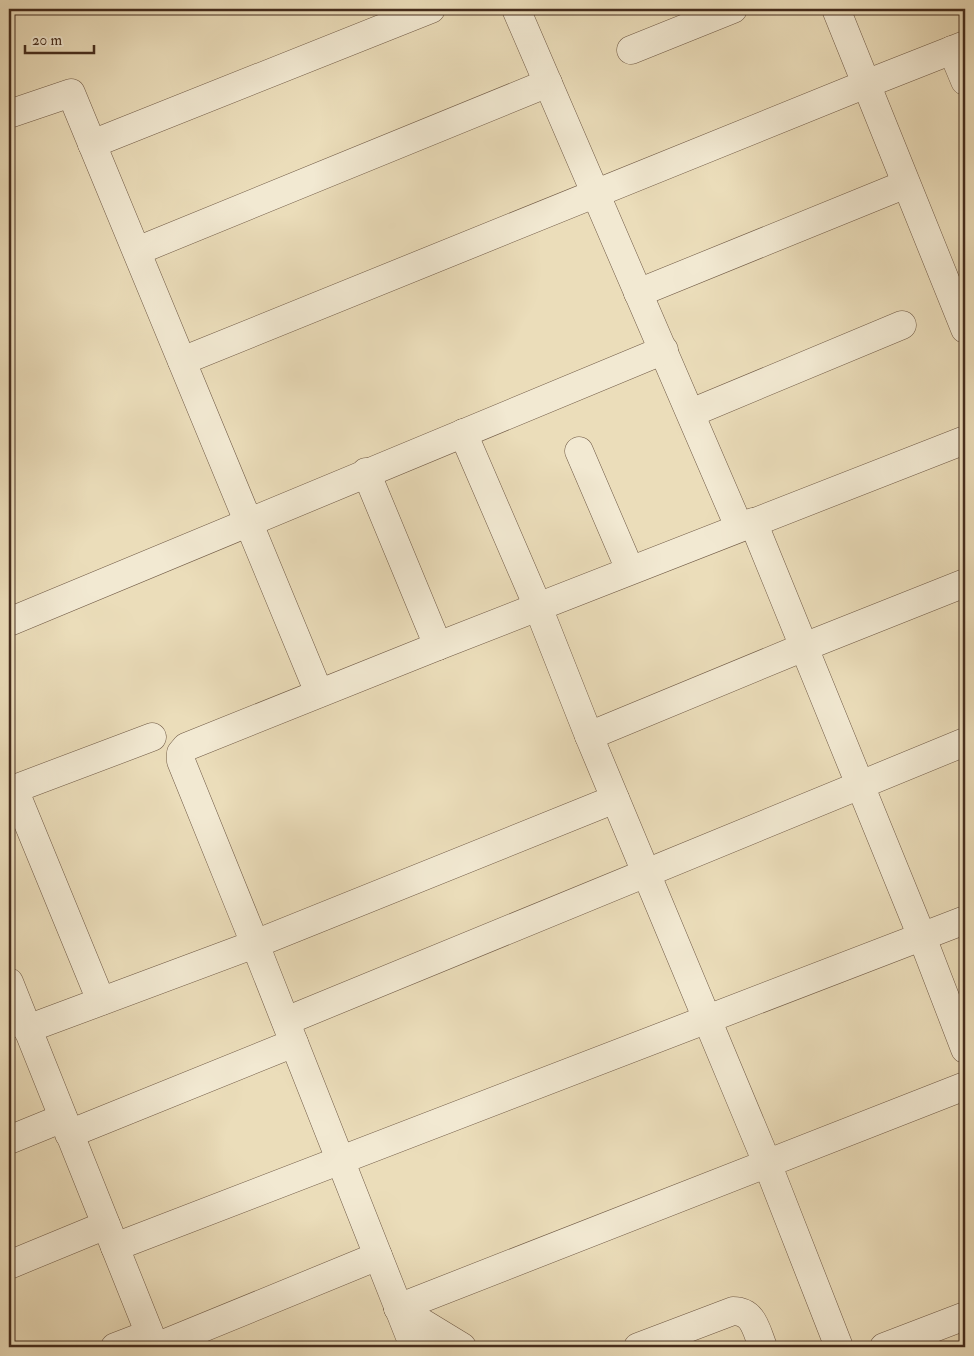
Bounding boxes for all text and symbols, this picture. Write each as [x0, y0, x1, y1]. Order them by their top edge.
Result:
scale bar [25, 22, 94, 54]
text: 20 m [32, 31, 62, 50]

